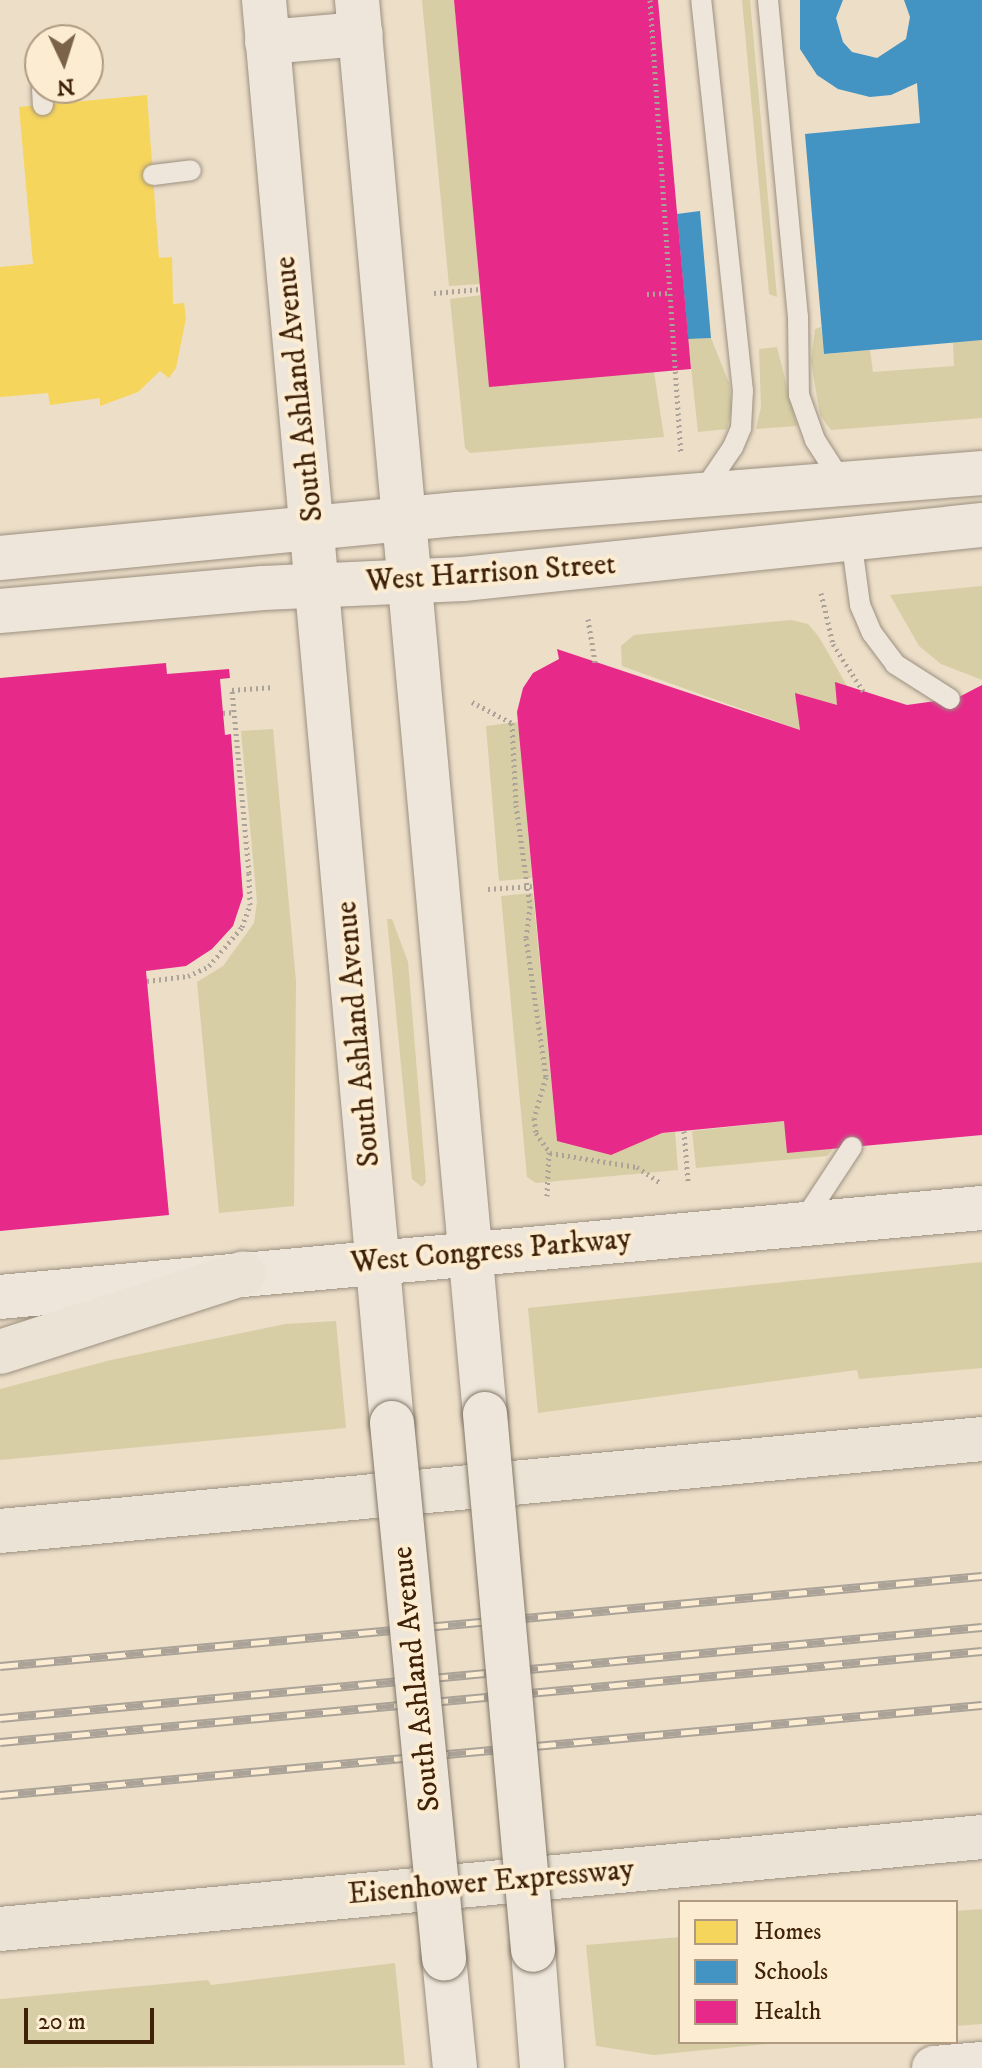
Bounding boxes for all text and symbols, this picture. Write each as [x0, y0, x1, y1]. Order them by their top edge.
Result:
north arrow [24, 24, 104, 104]
text: N [56, 72, 76, 101]
street label: South Ashland Avenue [268, 255, 332, 523]
street label: West Harrison Street [365, 547, 617, 601]
street label: South Ashland Avenue [329, 900, 389, 1168]
street label: West Congress Parkway [349, 1222, 633, 1282]
street label: South Ashland Avenue [385, 1545, 449, 1813]
street label: Eisenhower Expressway [347, 1853, 635, 1913]
legend [678, 1900, 958, 2044]
text: Homes [754, 1917, 821, 1947]
text: Schools [754, 1957, 828, 1987]
scale bar [28, 1992, 158, 2042]
text: Health [754, 1997, 821, 2027]
text: 20 m [38, 2007, 86, 2037]

